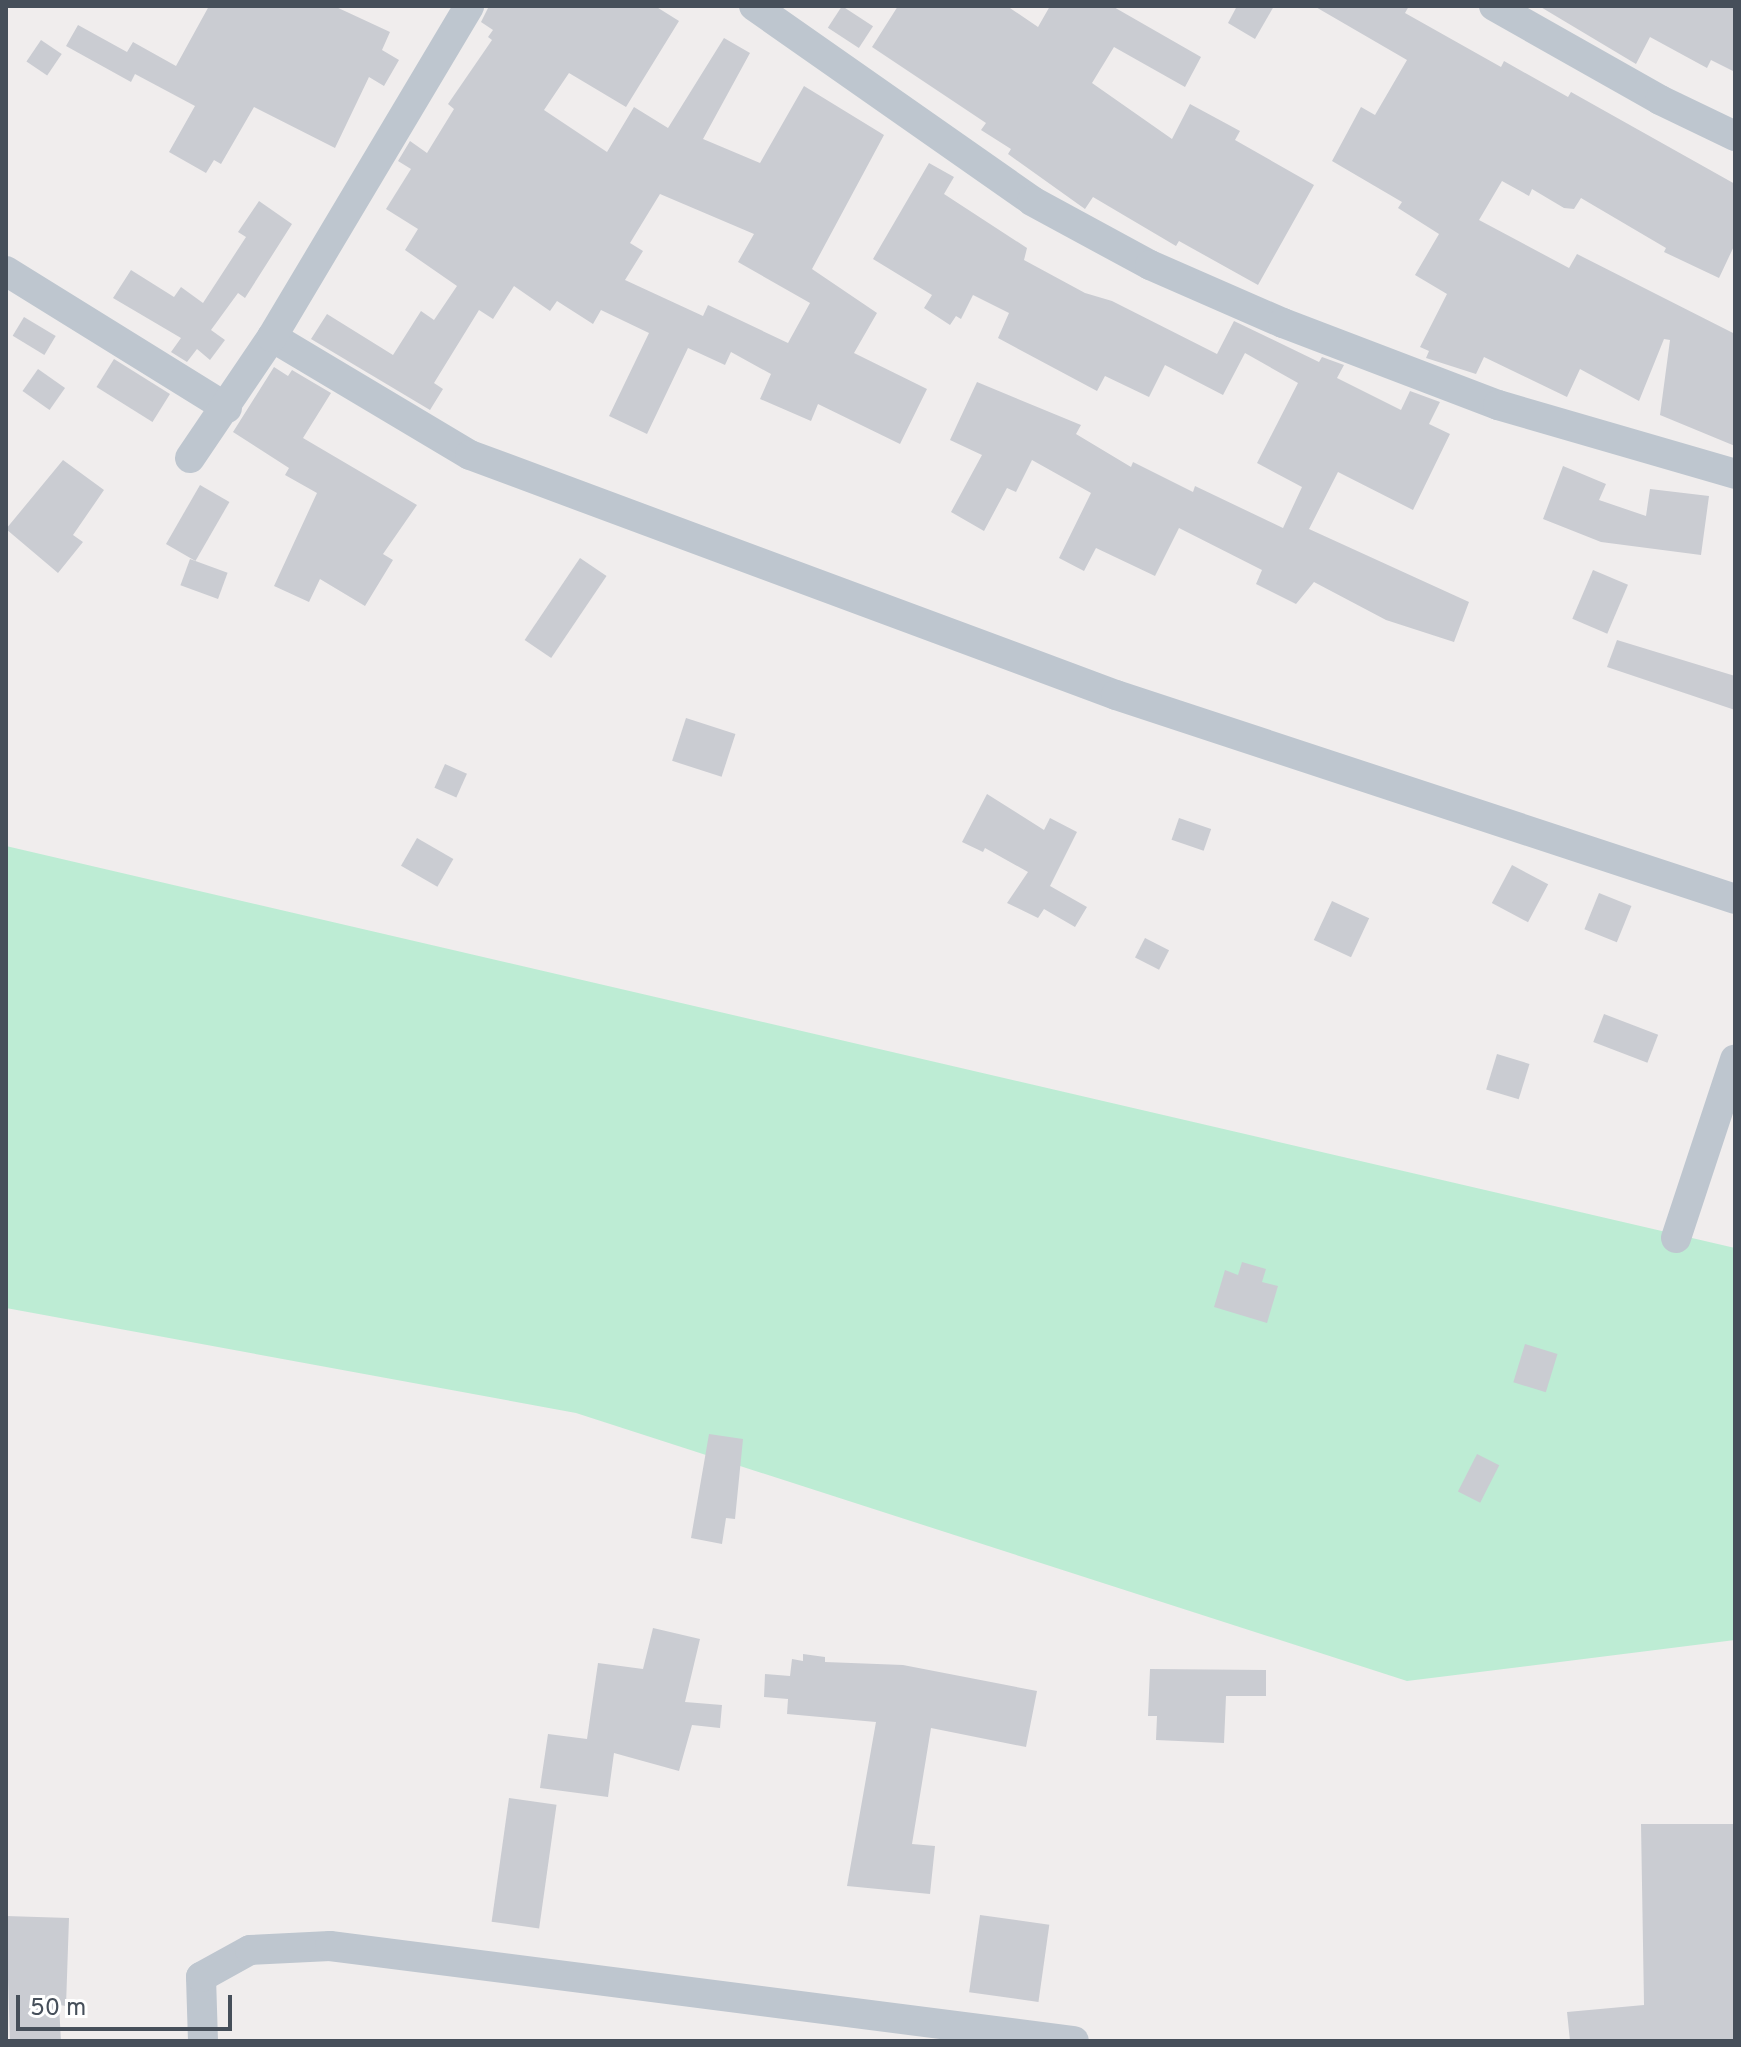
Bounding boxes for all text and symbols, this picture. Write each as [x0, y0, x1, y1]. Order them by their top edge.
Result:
scale bar [20, 1979, 236, 2029]
text: 50 m [30, 1994, 86, 2024]

